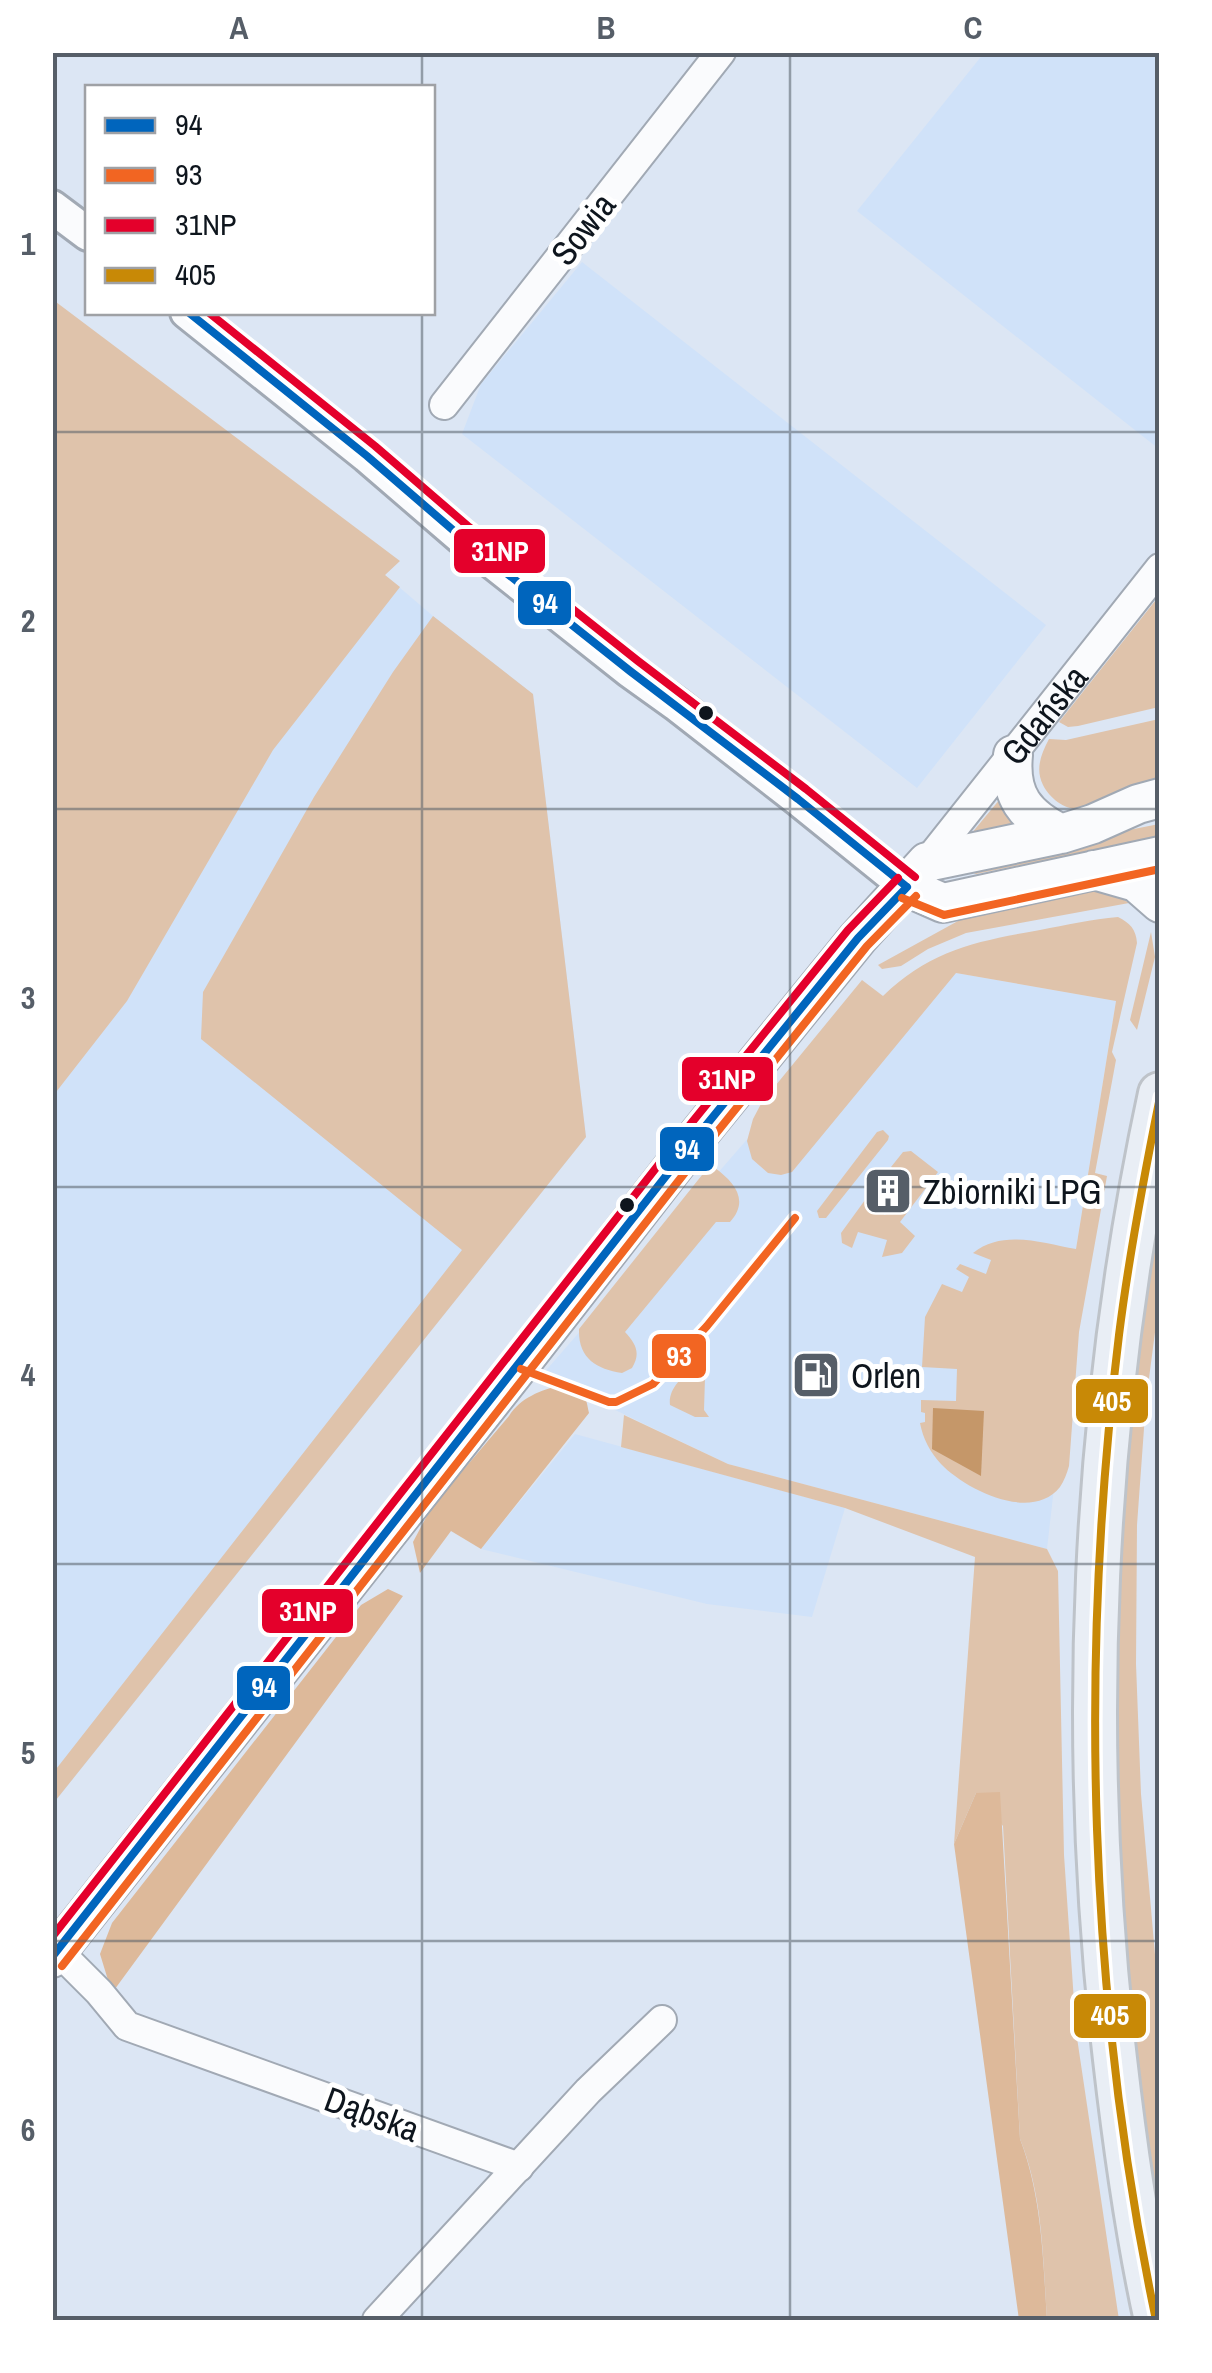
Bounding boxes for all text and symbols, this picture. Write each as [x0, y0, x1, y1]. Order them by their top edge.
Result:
text: A [230, 6, 249, 49]
text: B [597, 6, 615, 49]
text: C [964, 6, 982, 49]
legend [85, 85, 435, 315]
text: 94 [175, 104, 203, 144]
text: 93 [175, 154, 202, 194]
street label: Sowia [540, 183, 626, 275]
text: 31NP [175, 204, 237, 244]
text: 1 [21, 222, 36, 265]
text: 405 [175, 254, 216, 294]
line badge: 31NP [452, 527, 547, 575]
text: 31NP [471, 532, 529, 570]
line badge: 94 [516, 579, 573, 627]
text: 94 [532, 584, 558, 622]
text: 2 [21, 599, 35, 642]
street label: Gdańska [990, 655, 1098, 774]
unlabelled marker [696, 703, 716, 723]
text: 3 [21, 976, 35, 1019]
line badge: 31NP [680, 1055, 775, 1103]
text: 31NP [698, 1060, 756, 1098]
line badge: 94 [658, 1125, 716, 1173]
text: 94 [674, 1130, 700, 1168]
building icon: Zbiorniki LPG [862, 1165, 914, 1217]
place label: Zbiorniki LPG [923, 1168, 1102, 1215]
unlabelled marker [617, 1195, 637, 1215]
line badge: 93 [650, 1332, 708, 1380]
text: 93 [666, 1337, 692, 1375]
fuel station icon: Orlen [790, 1349, 842, 1401]
place label: Orlen [851, 1352, 921, 1399]
text: 4 [21, 1353, 36, 1396]
line badge: 405 [1074, 1377, 1150, 1425]
text: 405 [1093, 1382, 1131, 1420]
line badge: 31NP [260, 1587, 355, 1635]
text: 31NP [279, 1592, 337, 1630]
line badge: 94 [235, 1664, 292, 1712]
text: 94 [251, 1668, 277, 1706]
text: 5 [21, 1731, 35, 1774]
line badge: 405 [1072, 1992, 1148, 2040]
text: 405 [1091, 1996, 1129, 2034]
street label: Dąbska [318, 2075, 426, 2153]
text: 6 [21, 2108, 35, 2151]

